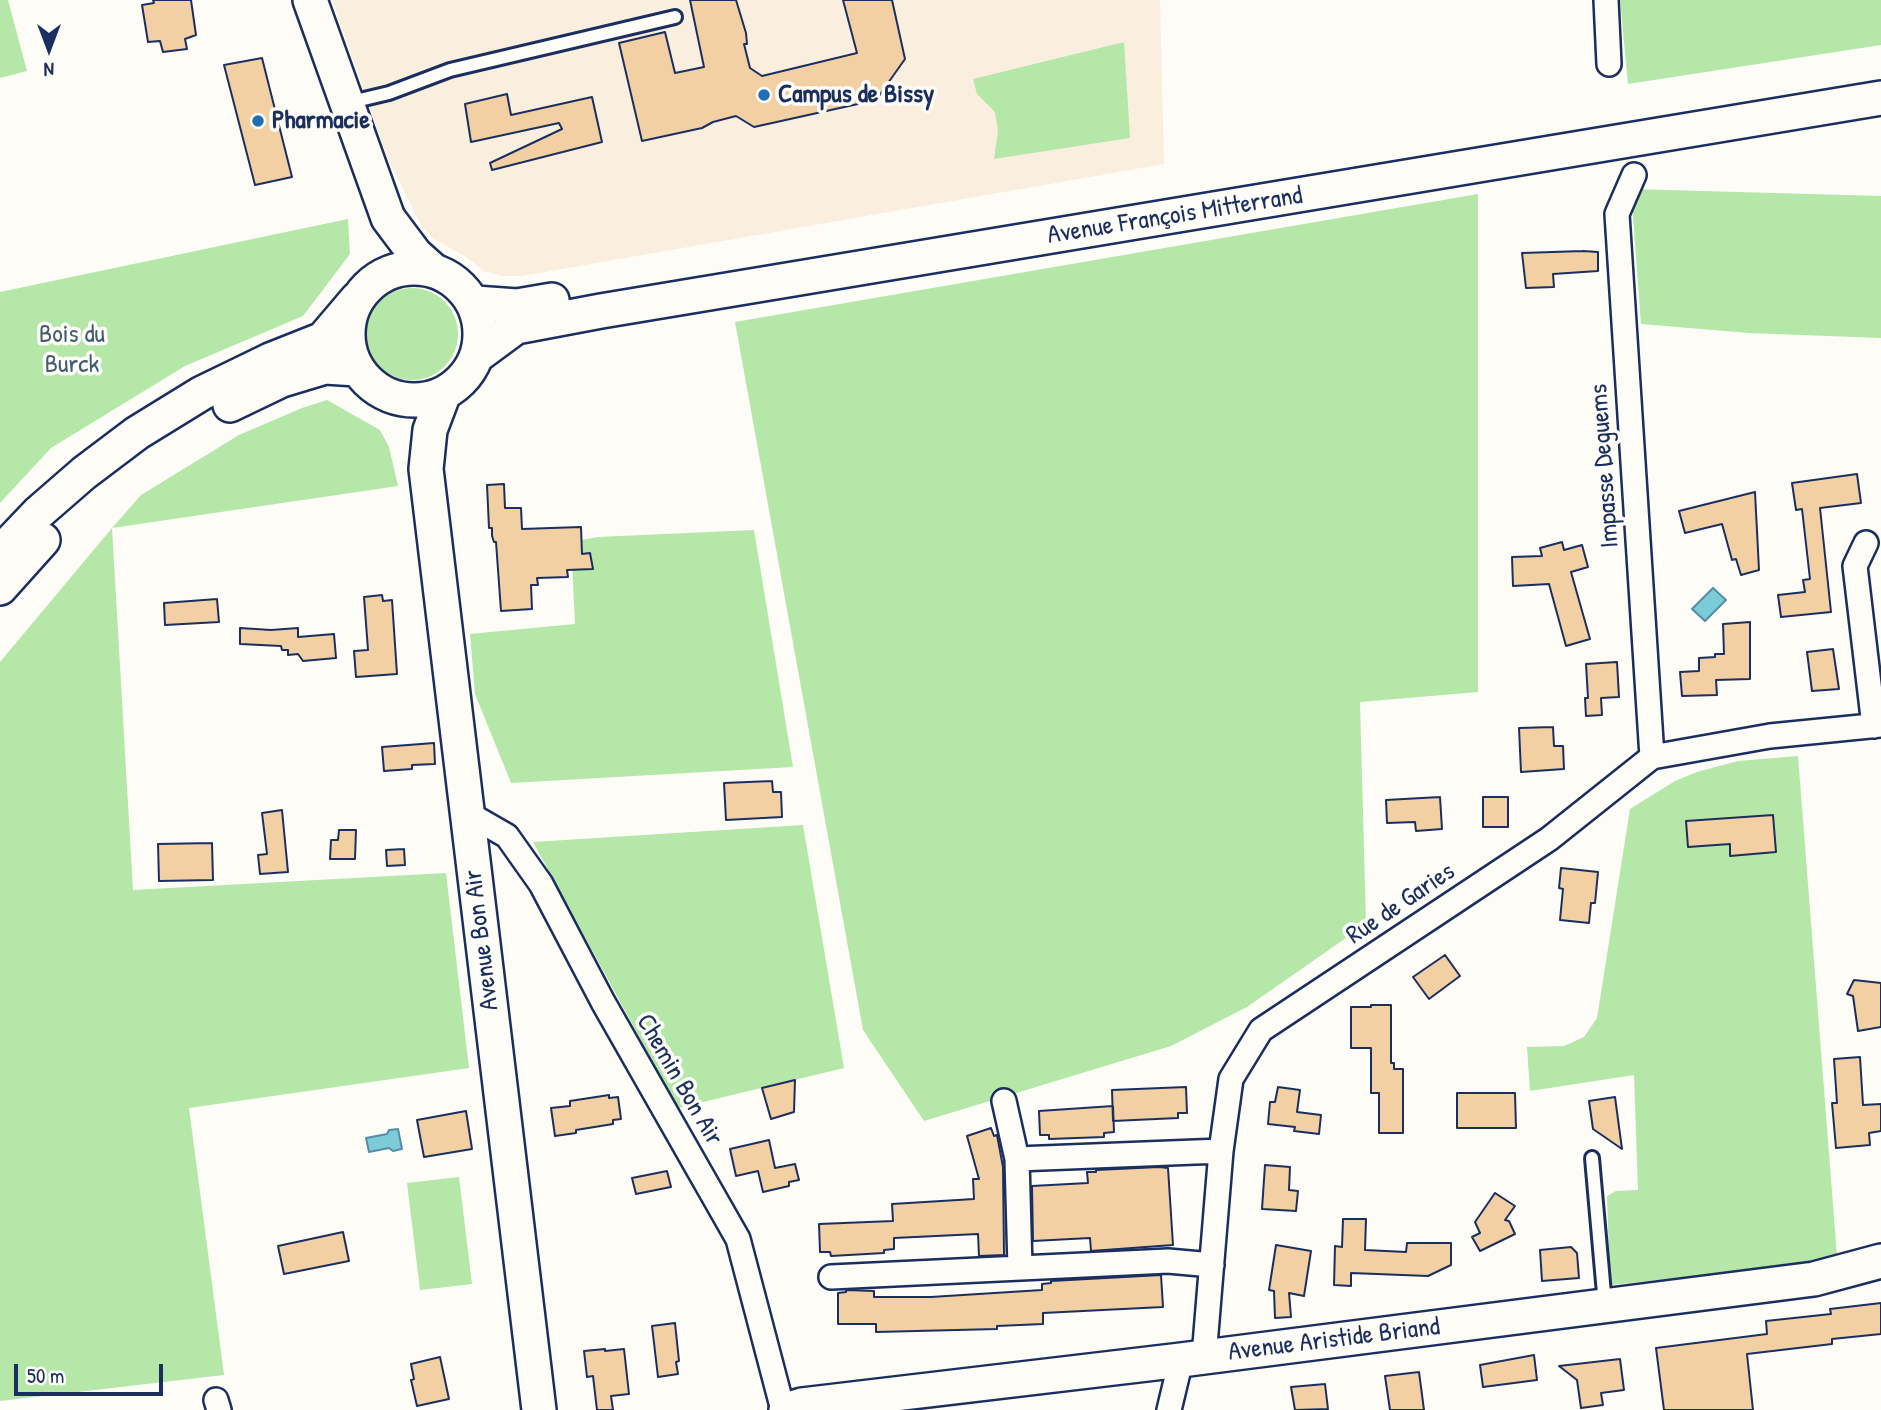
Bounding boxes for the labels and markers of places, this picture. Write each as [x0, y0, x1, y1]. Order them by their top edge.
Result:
place label: Campus de Bissy [778, 79, 934, 111]
marker: Campus de Bissy [756, 87, 772, 103]
place label: Pharmacie [272, 105, 370, 137]
marker: Pharmacie [250, 113, 266, 129]

